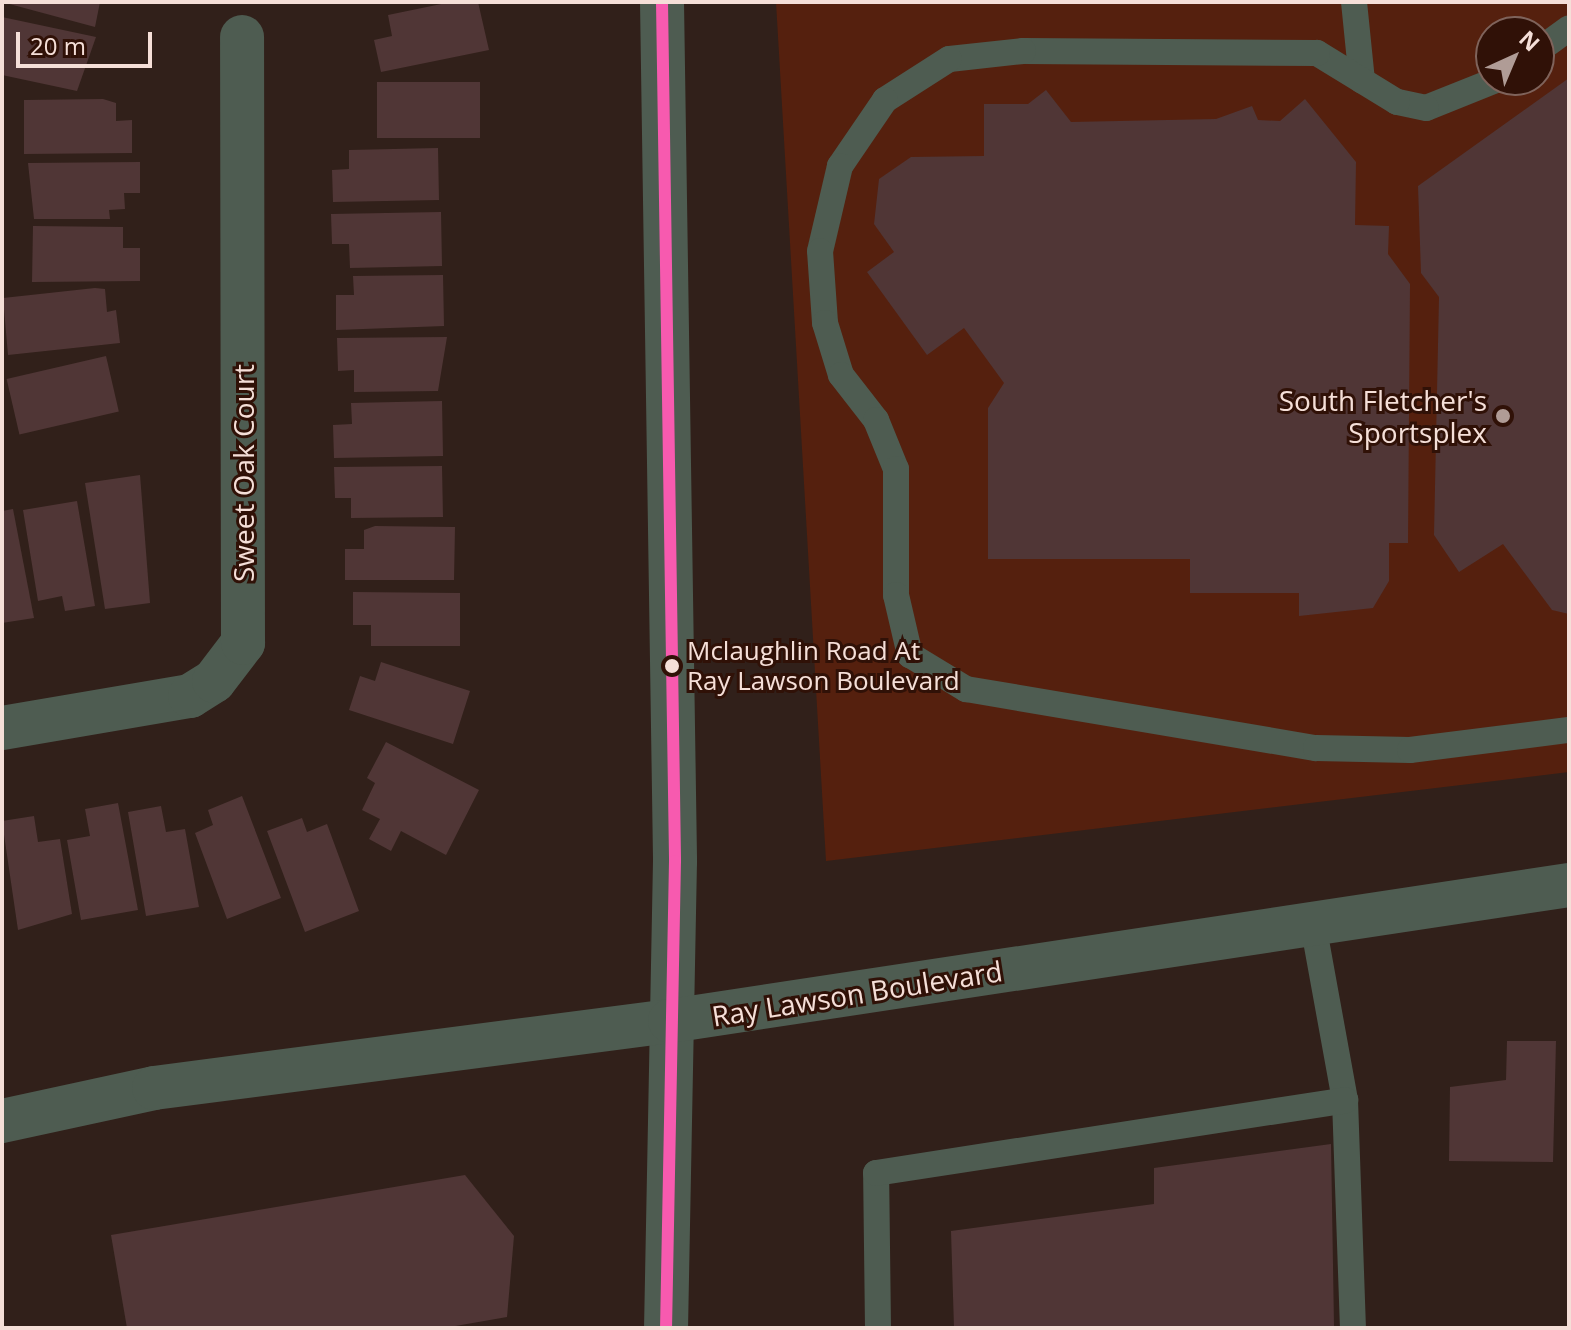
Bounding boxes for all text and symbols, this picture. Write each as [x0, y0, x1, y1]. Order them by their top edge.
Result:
scale bar [20, 16, 156, 66]
north arrow [1475, 16, 1555, 96]
text: N [1513, 23, 1547, 57]
text: 20 m [30, 29, 86, 62]
street label: Sweet Oak Court [226, 364, 260, 582]
place label: South Fletcher's Sportsplex [1279, 383, 1487, 449]
marker: South Fletcher's Sportsplex [1494, 407, 1512, 425]
place label: Mclaughlin Road At Ray Lawson Boulevard [687, 635, 960, 696]
marker: Mclaughlin Road At Ray Lawson Boulevard [664, 658, 680, 674]
street label: Ray Lawson Boulevard [709, 953, 1005, 1033]

